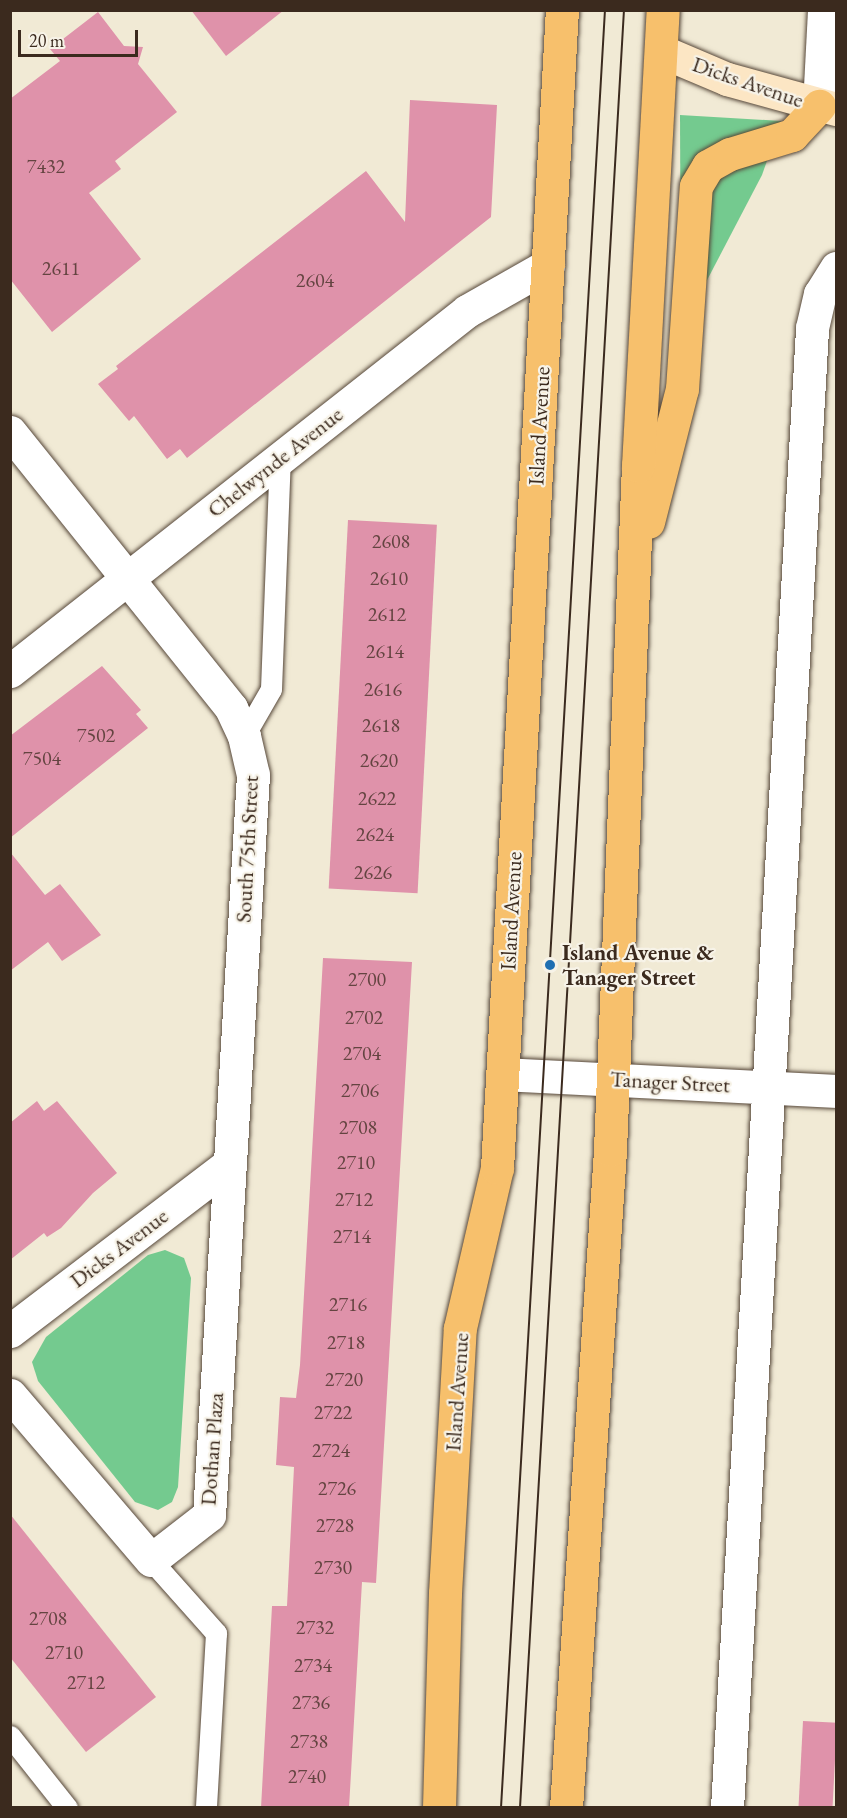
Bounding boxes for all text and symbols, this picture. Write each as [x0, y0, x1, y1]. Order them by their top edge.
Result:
scale bar [21, 18, 141, 56]
text: 20 m [29, 29, 64, 52]
street label: Dicks Avenue [689, 51, 807, 113]
house number: 7432 [27, 154, 65, 178]
house number: 2611 [42, 256, 80, 280]
house number: 2604 [296, 268, 334, 292]
street label: Island Avenue [523, 366, 555, 486]
street label: Chelwynde Avenue [202, 401, 348, 523]
house number: 2608 [372, 529, 410, 553]
house number: 2610 [370, 566, 408, 590]
house number: 2612 [368, 602, 406, 626]
house number: 2614 [366, 639, 404, 663]
house number: 2616 [364, 677, 402, 701]
house number: 2618 [362, 713, 400, 737]
house number: 7502 [77, 723, 115, 747]
house number: 7504 [23, 746, 61, 770]
house number: 2620 [360, 748, 398, 772]
street label: South 75th Street [230, 775, 264, 923]
house number: 2622 [358, 786, 396, 810]
house number: 2624 [356, 822, 394, 846]
street label: Island Avenue [495, 851, 527, 971]
house number: 2626 [354, 860, 392, 884]
place label: Island Avenue & Tanager Street [562, 939, 714, 990]
marker: Island Avenue & Tanager Street [543, 958, 557, 972]
house number: 2700 [348, 967, 386, 991]
house number: 2702 [345, 1005, 383, 1029]
house number: 2704 [343, 1041, 381, 1065]
street label: Tanager Street [609, 1066, 731, 1098]
house number: 2706 [341, 1078, 379, 1102]
house number: 2708 [339, 1115, 377, 1139]
house number: 2710 [337, 1150, 375, 1174]
house number: 2712 [335, 1187, 373, 1211]
street label: Dicks Avenue [65, 1203, 173, 1293]
house number: 2714 [333, 1224, 371, 1248]
house number: 2716 [329, 1292, 367, 1316]
house number: 2718 [327, 1330, 365, 1354]
street label: Island Avenue [440, 1332, 474, 1452]
house number: 2720 [325, 1367, 363, 1391]
street label: Dothan Plaza [195, 1392, 229, 1506]
house number: 2722 [314, 1400, 352, 1424]
house number: 2724 [312, 1438, 350, 1462]
house number: 2726 [318, 1476, 356, 1500]
house number: 2728 [316, 1513, 354, 1537]
house number: 2730 [314, 1555, 352, 1579]
house number: 2708 [29, 1606, 67, 1630]
house number: 2732 [296, 1615, 334, 1639]
house number: 2710 [45, 1640, 83, 1664]
house number: 2734 [294, 1653, 332, 1677]
house number: 2712 [67, 1670, 105, 1694]
house number: 2736 [292, 1690, 330, 1714]
house number: 2738 [290, 1729, 328, 1753]
house number: 2740 [288, 1764, 326, 1788]

